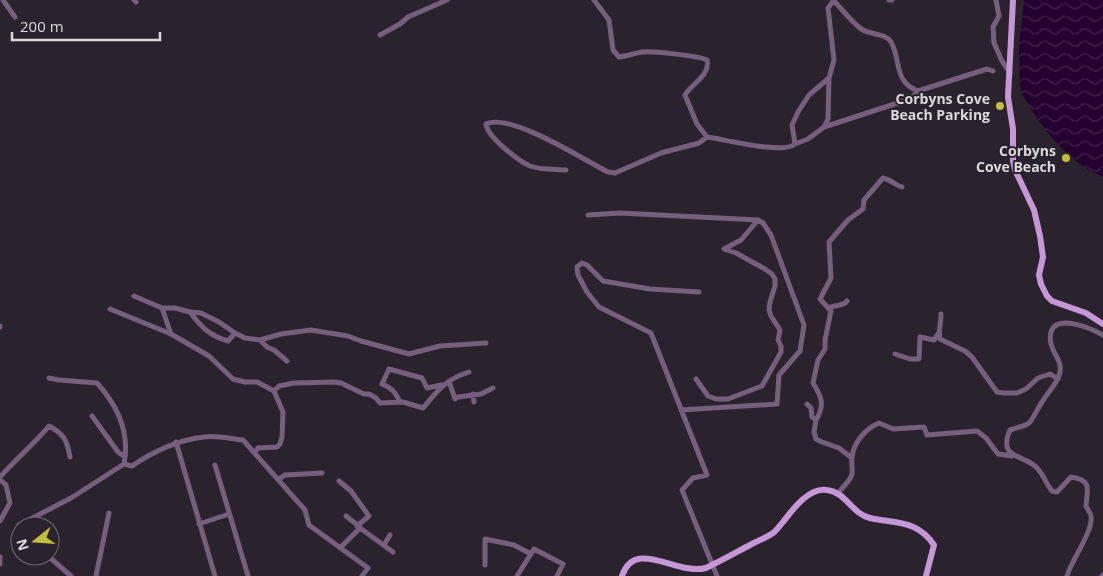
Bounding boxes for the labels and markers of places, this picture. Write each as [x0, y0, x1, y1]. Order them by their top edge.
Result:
place label: Corbyns Cove Beach Parking [890, 89, 990, 124]
marker: Corbyns Cove Beach Parking [994, 100, 1006, 112]
place label: Corbyns Cove Beach [976, 141, 1056, 176]
marker: Corbyns Cove Beach [1060, 152, 1072, 164]

